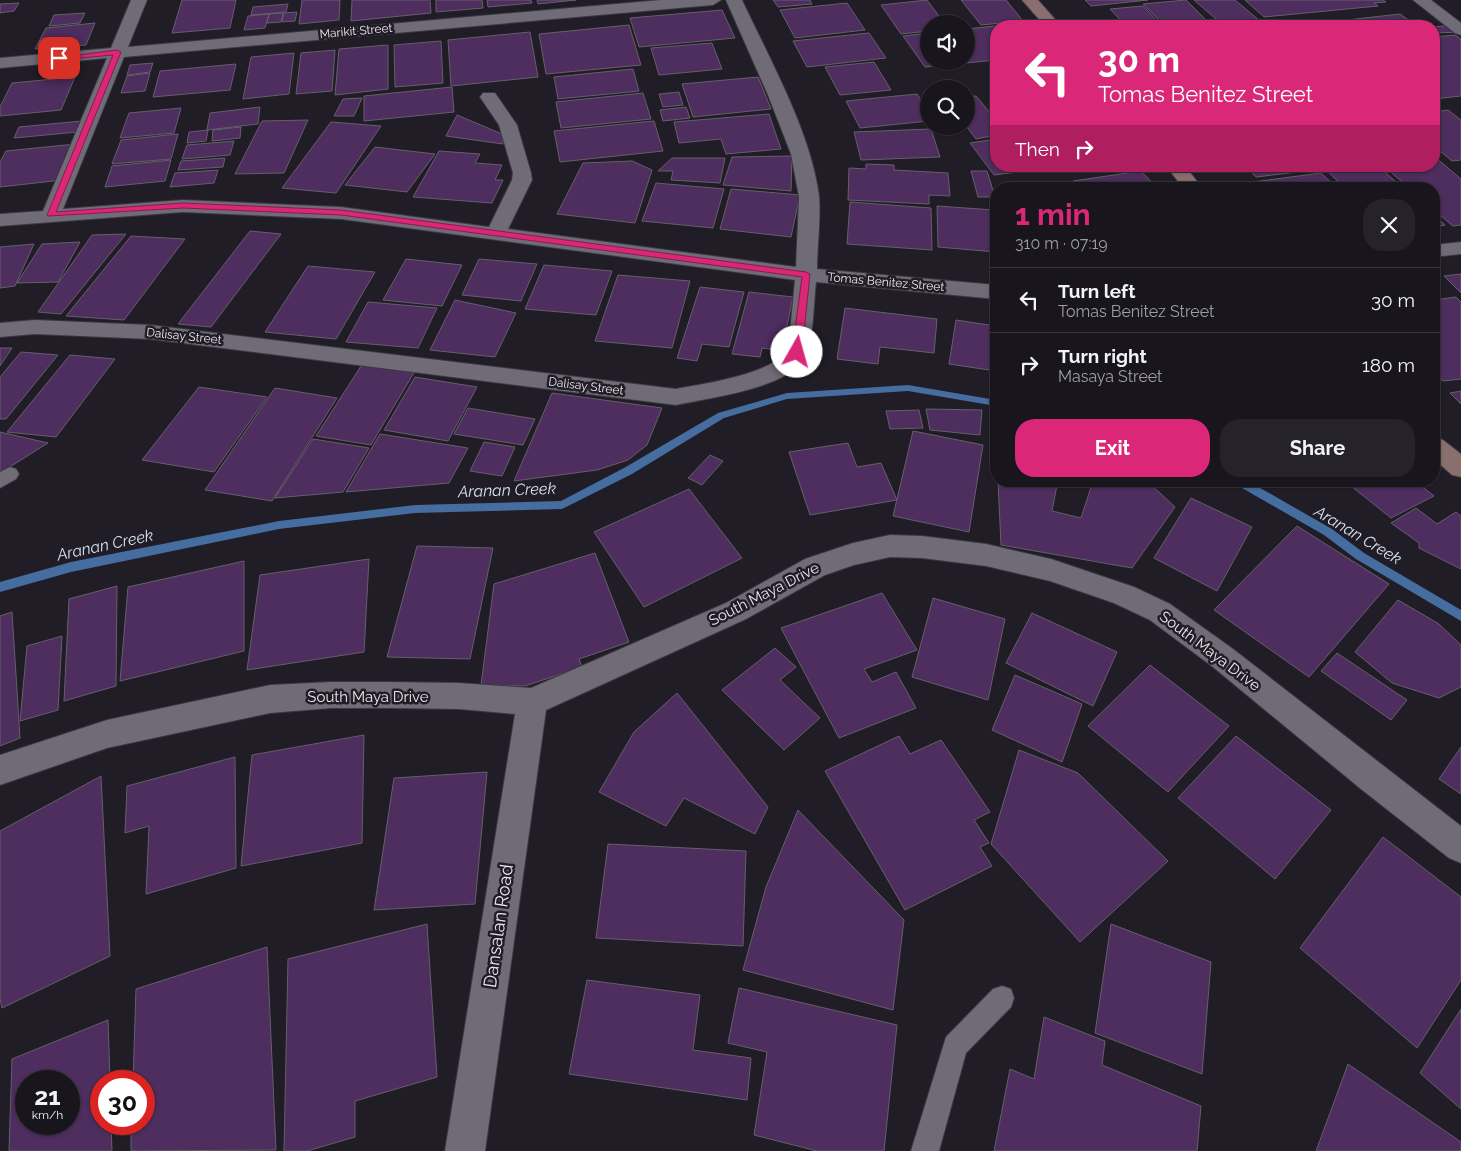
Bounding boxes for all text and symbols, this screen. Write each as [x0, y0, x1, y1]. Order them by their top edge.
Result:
map controls [920, 15, 975, 135]
button: sound [920, 15, 975, 70]
street label: Marikit Street [319, 21, 393, 41]
pin [38, 37, 80, 79]
text: 30 m [1098, 39, 1180, 80]
icon: left [1015, 40, 1080, 105]
icon: arrive [45, 44, 73, 72]
button: search [920, 80, 975, 135]
text: Tomas Benitez Street [1098, 81, 1313, 107]
icon: right [1070, 135, 1098, 163]
text: Then [1015, 138, 1060, 160]
text: 1 min [1015, 197, 1091, 232]
button: close [1363, 199, 1415, 251]
text: 310 m · 07:19 [1015, 234, 1108, 253]
street label: Tomas Benitez Street [827, 270, 945, 294]
text: Turn left [1058, 280, 1135, 302]
icon: left [1015, 286, 1043, 314]
text: 30 m [1371, 289, 1415, 311]
text: Tomas Benitez Street [1058, 302, 1214, 321]
street label: Dalisay Street [146, 325, 222, 347]
position arrow [770, 325, 822, 377]
text: Turn right [1058, 345, 1147, 367]
icon: right [1015, 351, 1043, 379]
text: 180 m [1362, 354, 1415, 376]
text: Masaya Street [1058, 367, 1162, 386]
street label: Dalisay Street [548, 374, 624, 398]
button: Exit [1015, 419, 1210, 477]
button: Share [1220, 419, 1415, 477]
water label: Aranan Creek [457, 479, 557, 501]
water label: Aranan Creek [1310, 501, 1405, 569]
water label: Aranan Creek [54, 525, 155, 565]
street label: South Maya Drive [706, 558, 822, 630]
street label: South Maya Drive [1156, 607, 1264, 695]
street label: South Maya Drive [307, 688, 429, 706]
street label: Dansalan Road [479, 863, 517, 989]
speed limit sign: 30 [90, 1070, 155, 1135]
text: 21 [34, 1081, 61, 1111]
text: km/h [32, 1108, 63, 1122]

